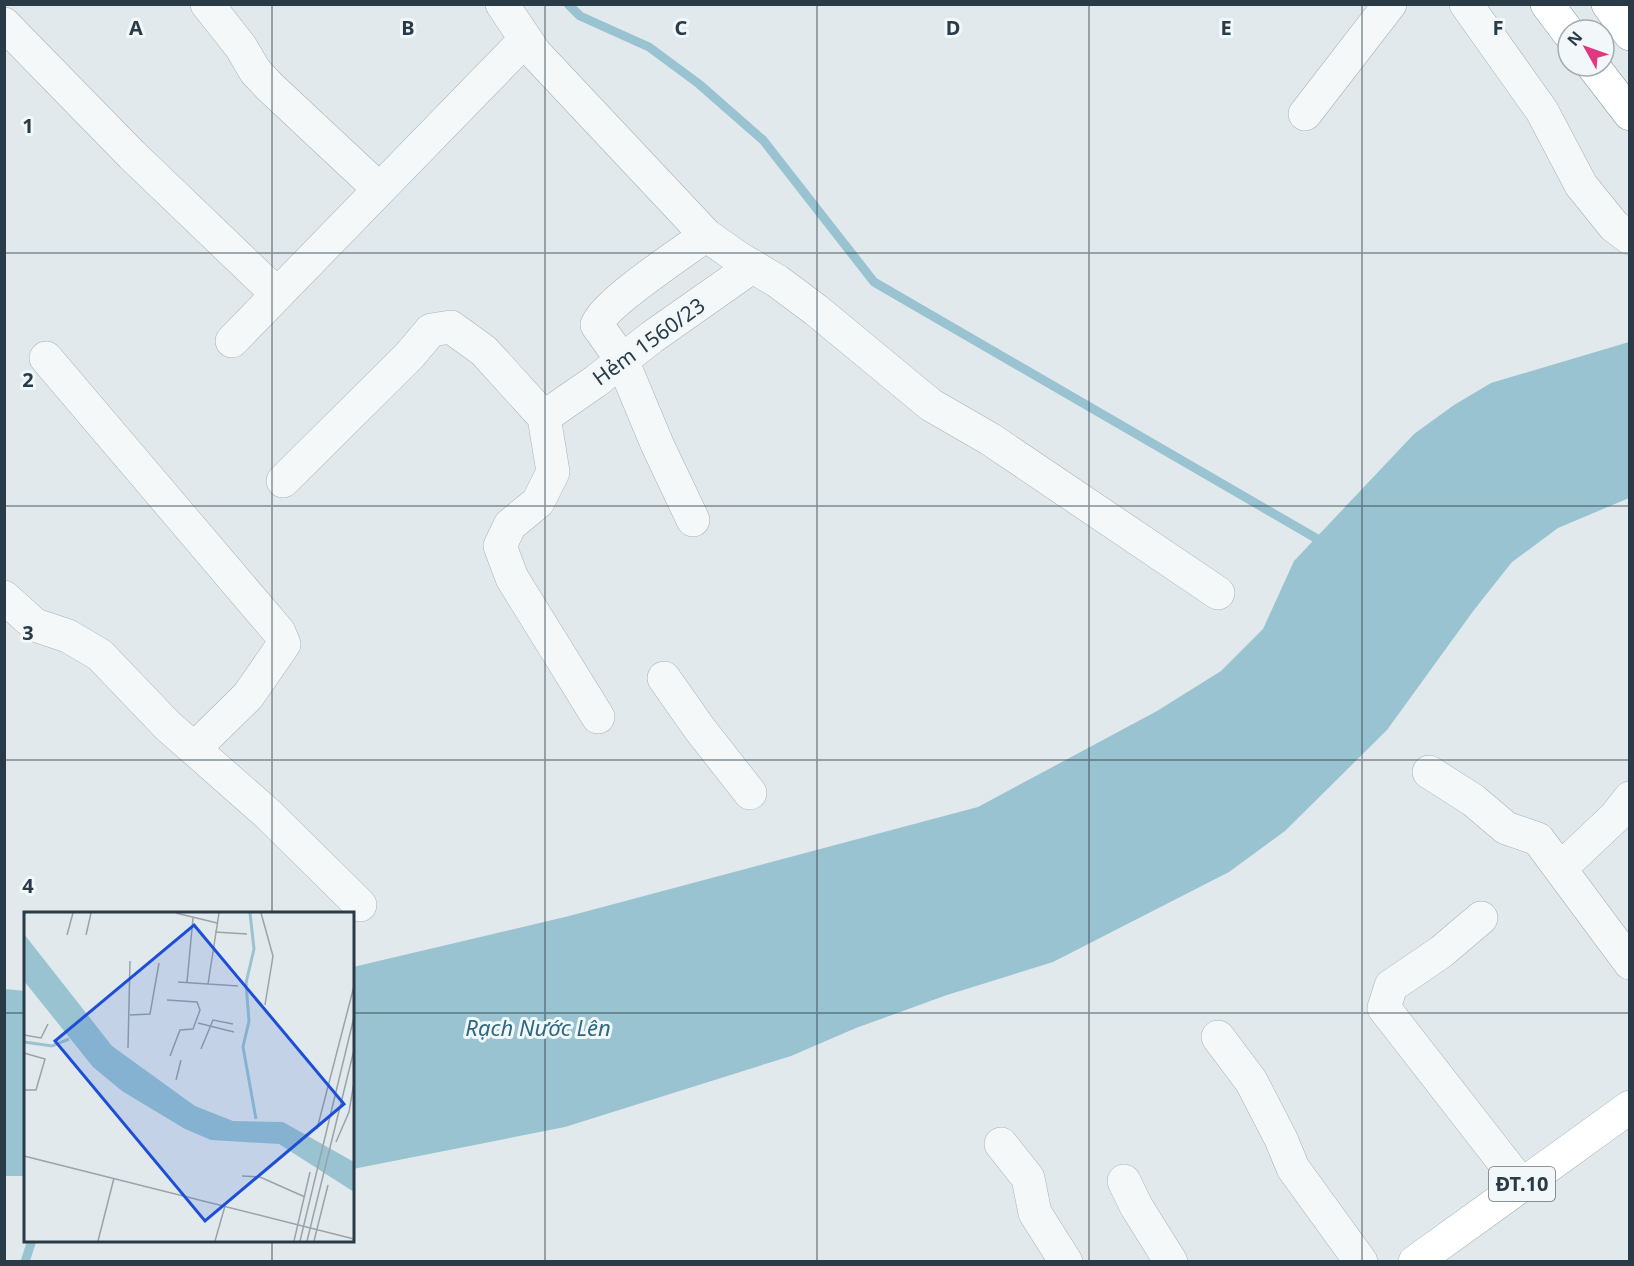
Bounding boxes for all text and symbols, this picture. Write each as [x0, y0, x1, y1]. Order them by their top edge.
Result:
text: A [129, 14, 143, 41]
text: B [401, 14, 415, 41]
text: C [675, 14, 688, 41]
text: D [946, 14, 960, 41]
text: E [1220, 14, 1232, 41]
text: F [1493, 14, 1503, 41]
north arrow [1556, 18, 1616, 78]
text: N [1562, 26, 1587, 50]
text: 1 [22, 112, 34, 139]
street label: Hẻm 1560/23 [587, 291, 710, 391]
text: 2 [22, 366, 34, 393]
text: 3 [22, 619, 34, 646]
text: 4 [22, 872, 34, 899]
inset map [24, 912, 354, 1242]
water label: Rạch Nước Lên [465, 1012, 611, 1042]
road number: ĐT.10 [1489, 1167, 1555, 1201]

